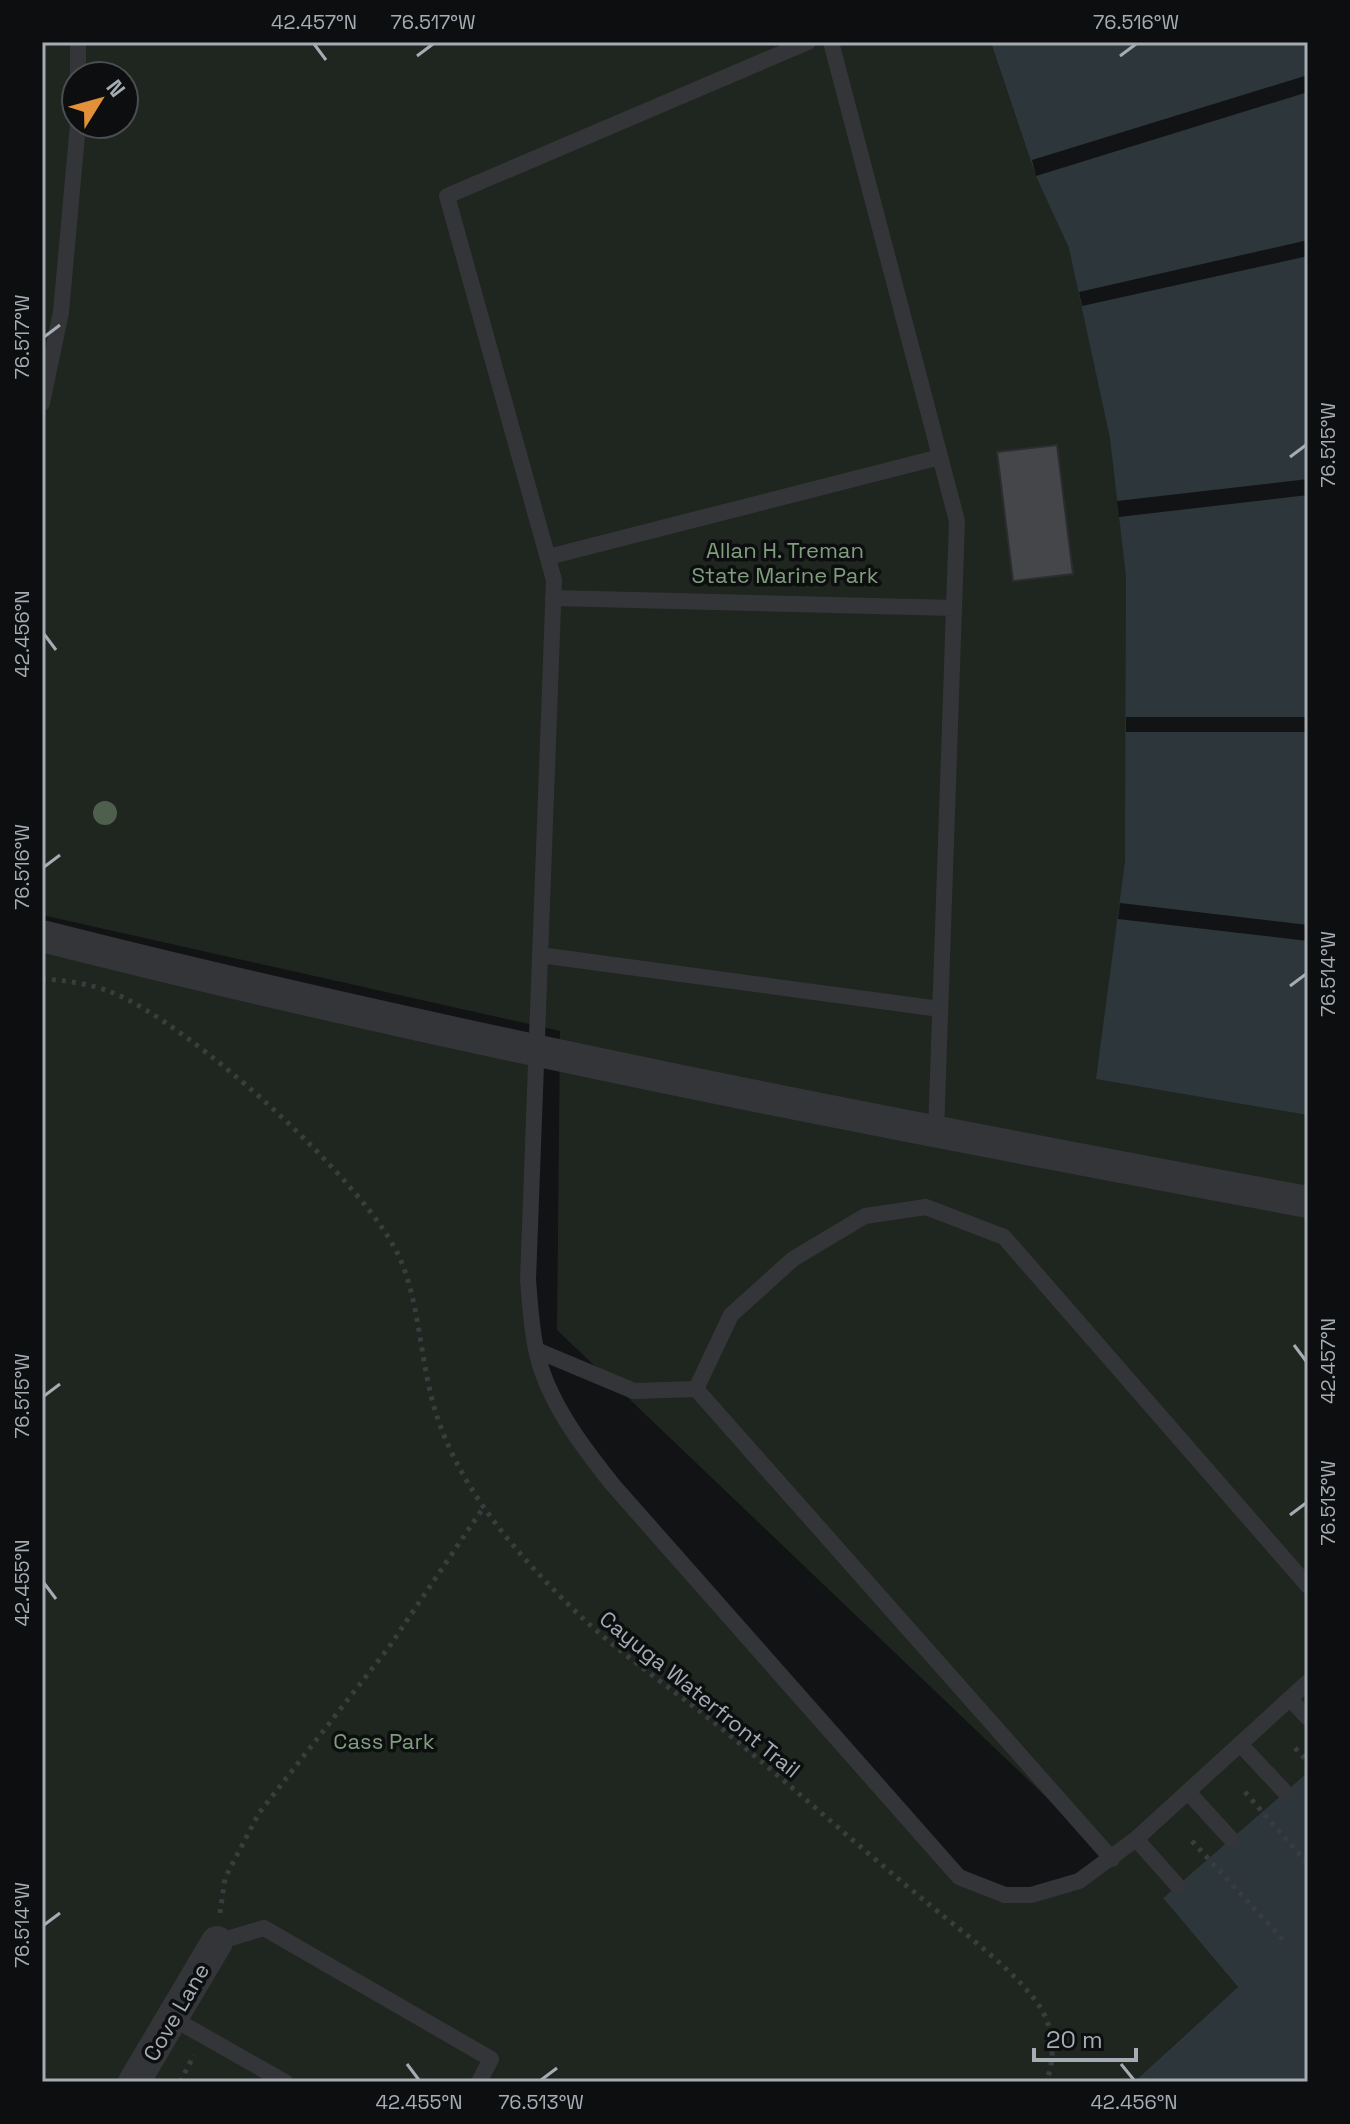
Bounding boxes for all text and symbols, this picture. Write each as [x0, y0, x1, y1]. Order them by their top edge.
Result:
text: 42.457°N [271, 9, 357, 35]
text: 76.517°W [391, 9, 475, 35]
text: 76.516°W [1093, 9, 1179, 35]
north arrow [60, 60, 140, 140]
text: N [100, 74, 132, 102]
text: 76.517°W [9, 295, 35, 379]
text: 76.515°W [1315, 402, 1341, 488]
park label: Allan H. Treman State Marine Park [691, 536, 879, 589]
text: 42.456°N [9, 590, 35, 678]
text: 76.516°W [9, 824, 35, 910]
text: 76.514°W [1315, 931, 1341, 1017]
text: 42.457°N [1315, 1318, 1341, 1404]
text: 76.515°W [9, 1353, 35, 1439]
text: 76.513°W [1315, 1460, 1341, 1546]
text: 42.455°N [9, 1540, 35, 1626]
street label: Cayuga Waterfront Trail [594, 1604, 806, 1784]
park label: Cass Park [333, 1727, 435, 1755]
text: 76.514°W [9, 1882, 35, 1968]
street label: Cove Lane [137, 1958, 215, 2066]
scale bar [1034, 2012, 1136, 2062]
text: 20 m [1046, 2024, 1103, 2055]
text: 42.455°N [376, 2089, 462, 2115]
text: 76.513°W [498, 2089, 584, 2115]
text: 42.456°N [1090, 2089, 1178, 2115]

